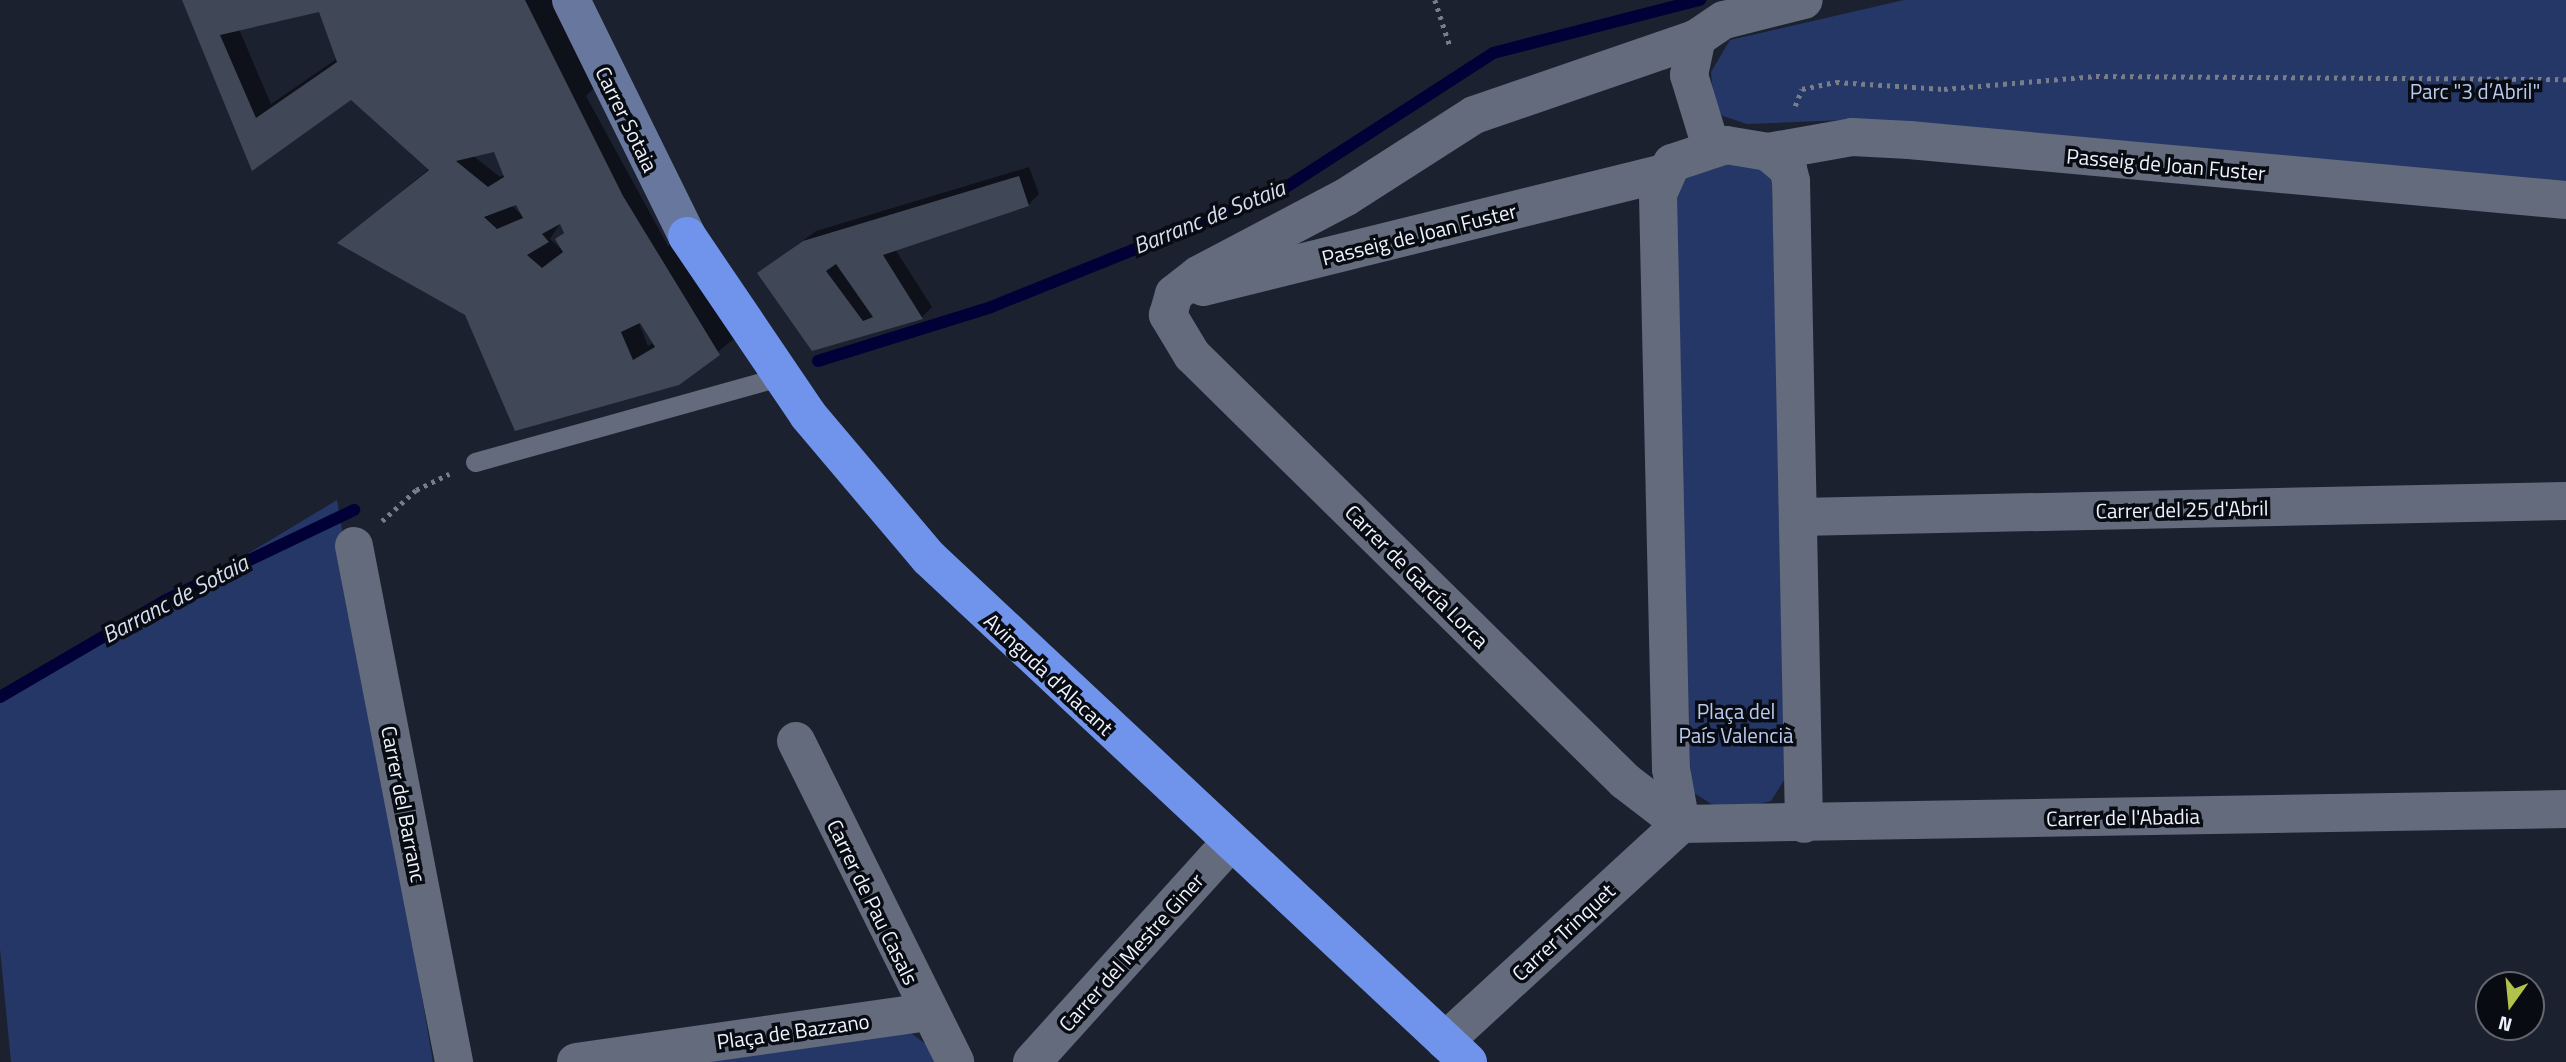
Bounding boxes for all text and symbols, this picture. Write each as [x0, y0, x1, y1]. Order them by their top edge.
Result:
street label: Carrer Sotaia [591, 62, 663, 176]
park label: Parc "3 d’Abril" [2410, 78, 2540, 104]
street label: Passeig de Joan Fuster [2065, 143, 2267, 185]
water label: Barranc de Sotaia [1129, 174, 1289, 260]
street label: Passeig de Joan Fuster [1319, 198, 1519, 270]
street label: Carrer del 25 d'Abril [2095, 495, 2269, 523]
street label: Carrer de García Lorca [1340, 499, 1494, 653]
water label: Barranc de Sotaia [97, 549, 253, 649]
street label: Avinguda d'Alacant [979, 608, 1119, 740]
park label: Plaça del País Valencià [1678, 698, 1794, 748]
street label: Carrer del Barranc [376, 724, 432, 884]
street label: Carrer de l'Abadia [2046, 803, 2200, 831]
street label: Carrer de Pau Casals [822, 815, 924, 989]
street label: Carrer del Mestre Giner [1053, 868, 1209, 1036]
street label: Carrer Trinquet [1506, 878, 1620, 986]
north arrow [2475, 971, 2545, 1041]
street label: Plaça de Bazzano [715, 1008, 871, 1054]
text: N [2495, 1009, 2515, 1041]

